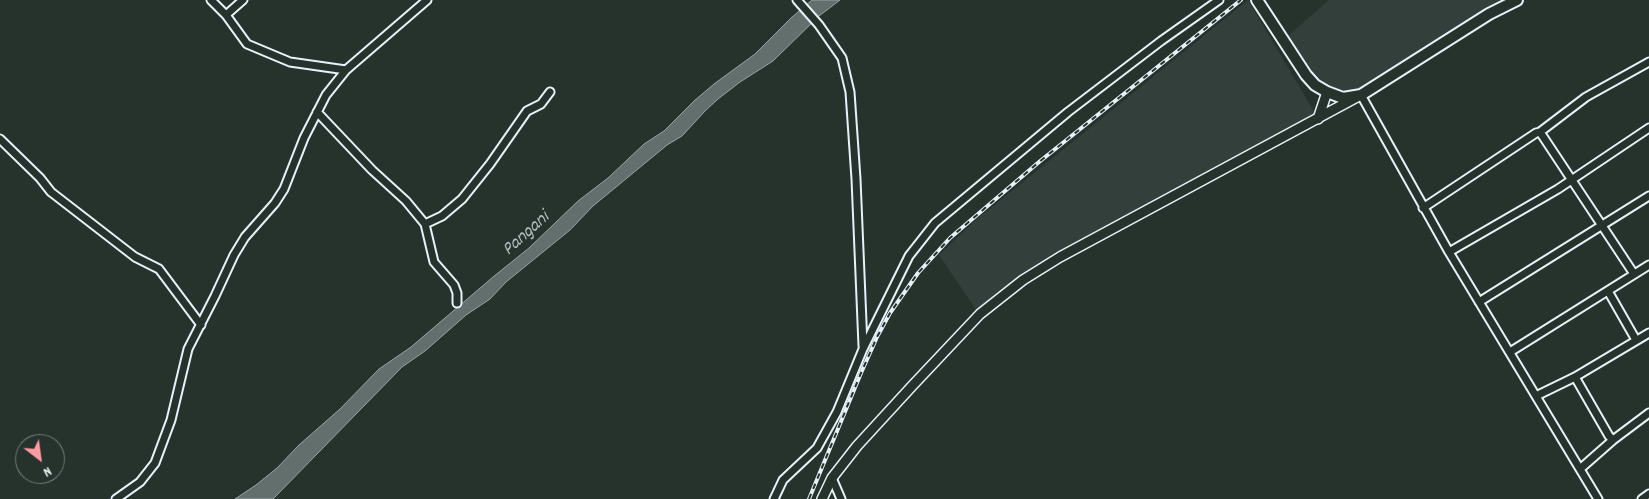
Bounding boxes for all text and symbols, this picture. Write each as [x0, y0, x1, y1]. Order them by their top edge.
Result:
water label: Pangani [499, 208, 555, 262]
north arrow [15, 434, 65, 484]
text: N [39, 461, 55, 482]

